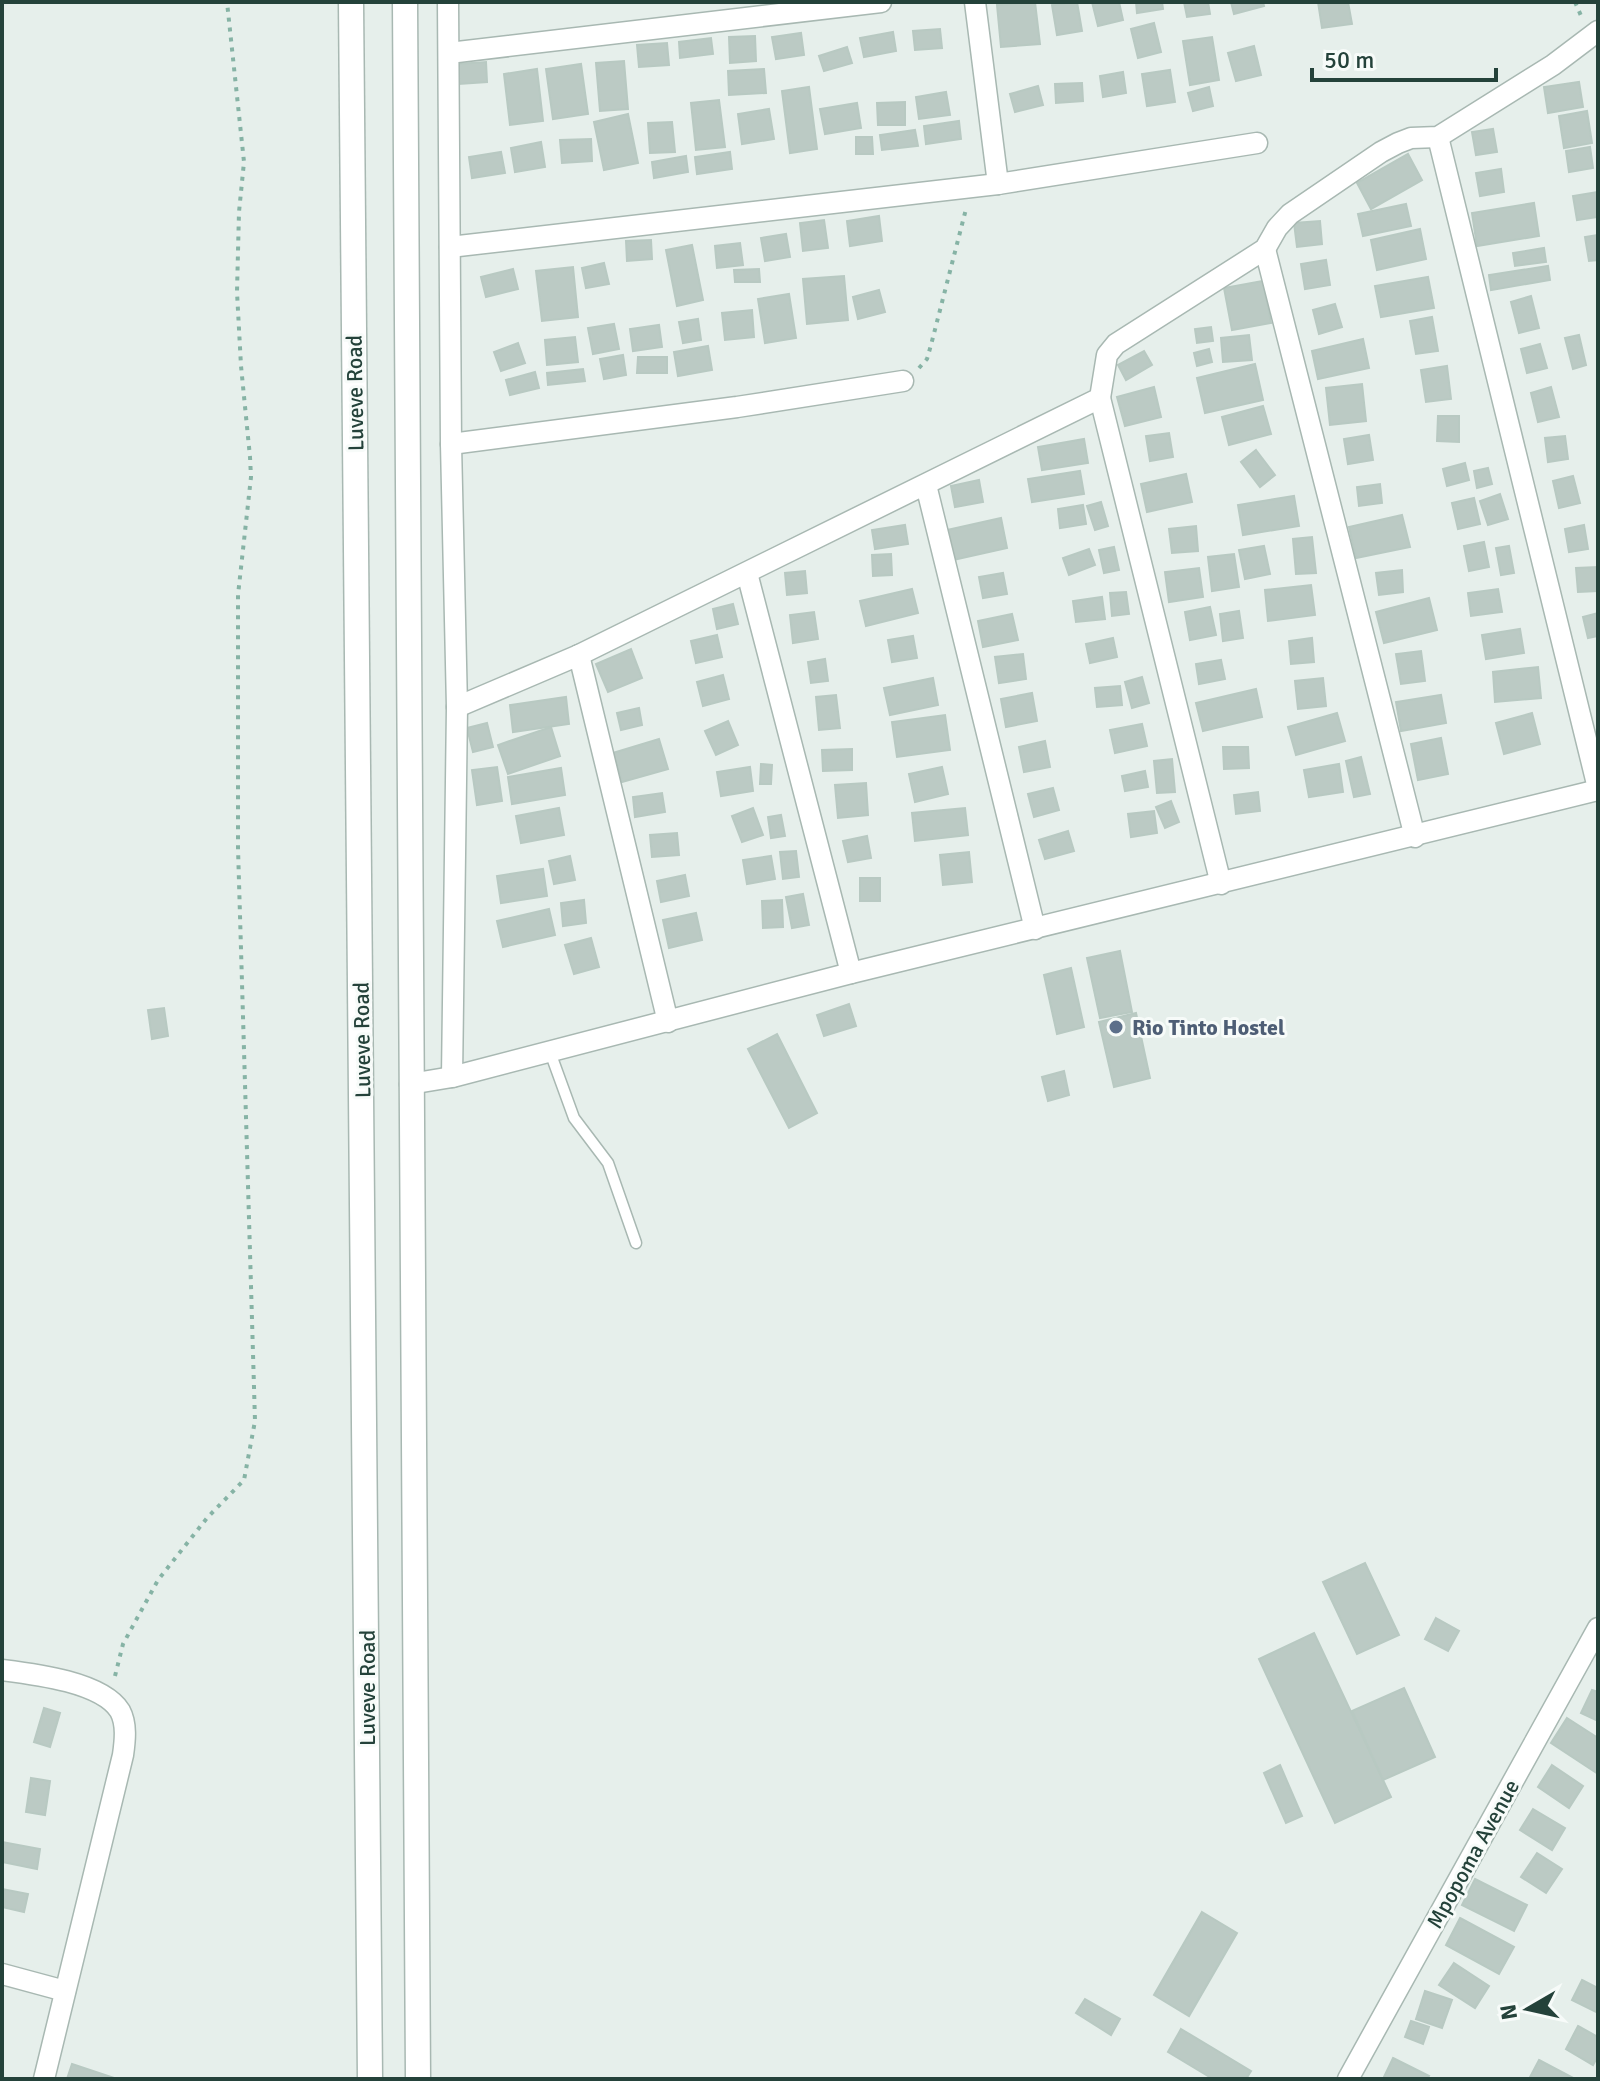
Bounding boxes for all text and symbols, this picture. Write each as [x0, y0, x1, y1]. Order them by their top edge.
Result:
scale bar [1312, 32, 1496, 82]
text: 50 m [1324, 45, 1374, 75]
street label: Luveve Road [340, 335, 370, 451]
street label: Luveve Road [347, 982, 377, 1098]
place label: Rio Tinto Hostel [1132, 1014, 1285, 1041]
marker: Rio Tinto Hostel [1107, 1018, 1125, 1036]
street label: Luveve Road [354, 1630, 381, 1746]
street label: Mpopoma Avenue [1421, 1775, 1525, 1933]
north arrow [1488, 1969, 1568, 2049]
text: N [1494, 2002, 1523, 2022]

